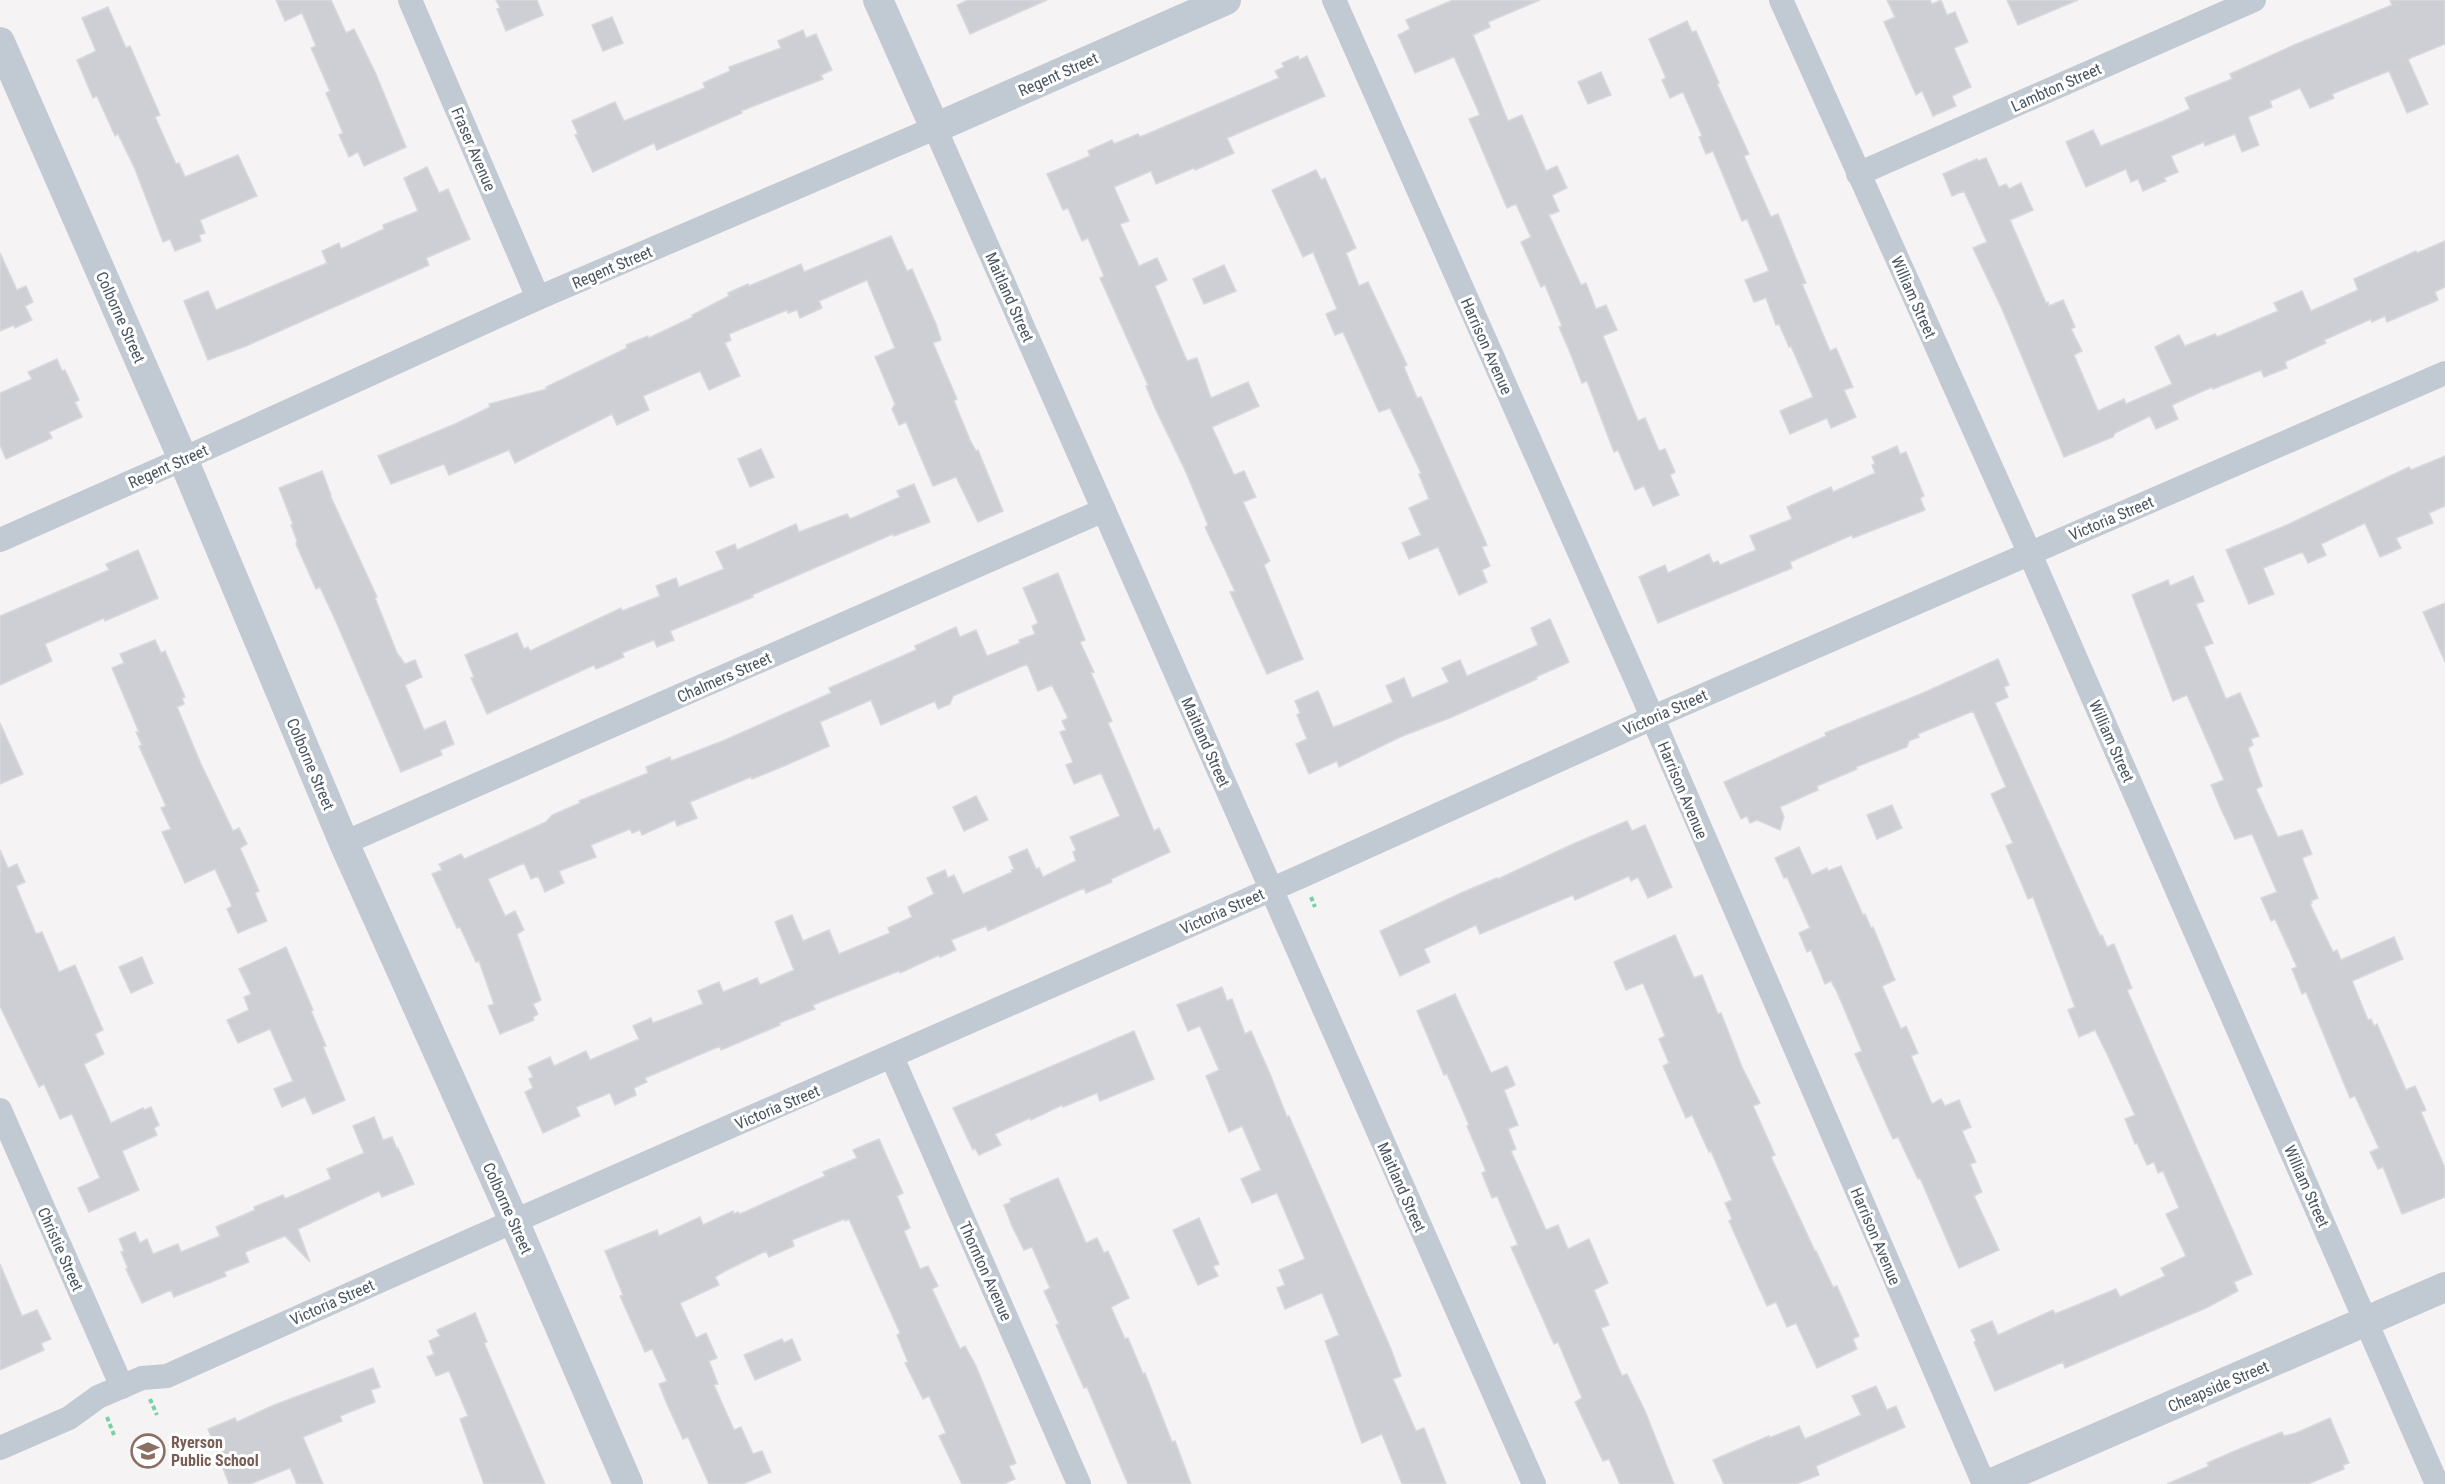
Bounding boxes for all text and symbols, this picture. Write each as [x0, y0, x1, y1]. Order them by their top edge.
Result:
street label: Regent Street [1015, 48, 1101, 100]
street label: Lambton Street [2008, 59, 2104, 116]
street label: Fraser Avenue [447, 104, 500, 194]
street label: Regent Street [569, 242, 655, 293]
street label: Maitland Street [981, 249, 1038, 345]
street label: William Street [1887, 253, 1940, 341]
street label: Colborne Street [92, 269, 149, 366]
street label: Harrison Avenue [1457, 295, 1516, 397]
street label: Regent Street [125, 440, 211, 492]
street label: Victoria Street [2066, 492, 2157, 545]
street label: Chalmers Street [674, 648, 774, 707]
street label: Victoria Street [1620, 685, 1710, 739]
street label: Maitland Street [1177, 694, 1234, 790]
street label: William Street [2085, 697, 2138, 785]
street label: Colborne Street [283, 715, 339, 813]
street label: Harrison Avenue [1654, 739, 1712, 842]
street label: Victoria Street [1177, 884, 1267, 938]
street label: Victoria Street [732, 1081, 823, 1134]
street label: Maitland Street [1373, 1139, 1430, 1235]
street label: William Street [2280, 1142, 2333, 1230]
street label: Colborne Street [479, 1160, 536, 1257]
street label: Harrison Avenue [1847, 1185, 1905, 1288]
street label: Christie Street [34, 1204, 88, 1294]
street label: Thornton Avenue [955, 1219, 1016, 1324]
street label: Victoria Street [287, 1275, 377, 1329]
street label: Cheapside Street [2165, 1357, 2272, 1416]
school or university icon: Ryerson Public School [130, 1433, 166, 1469]
place label: Ryerson Public School [171, 1433, 259, 1470]

